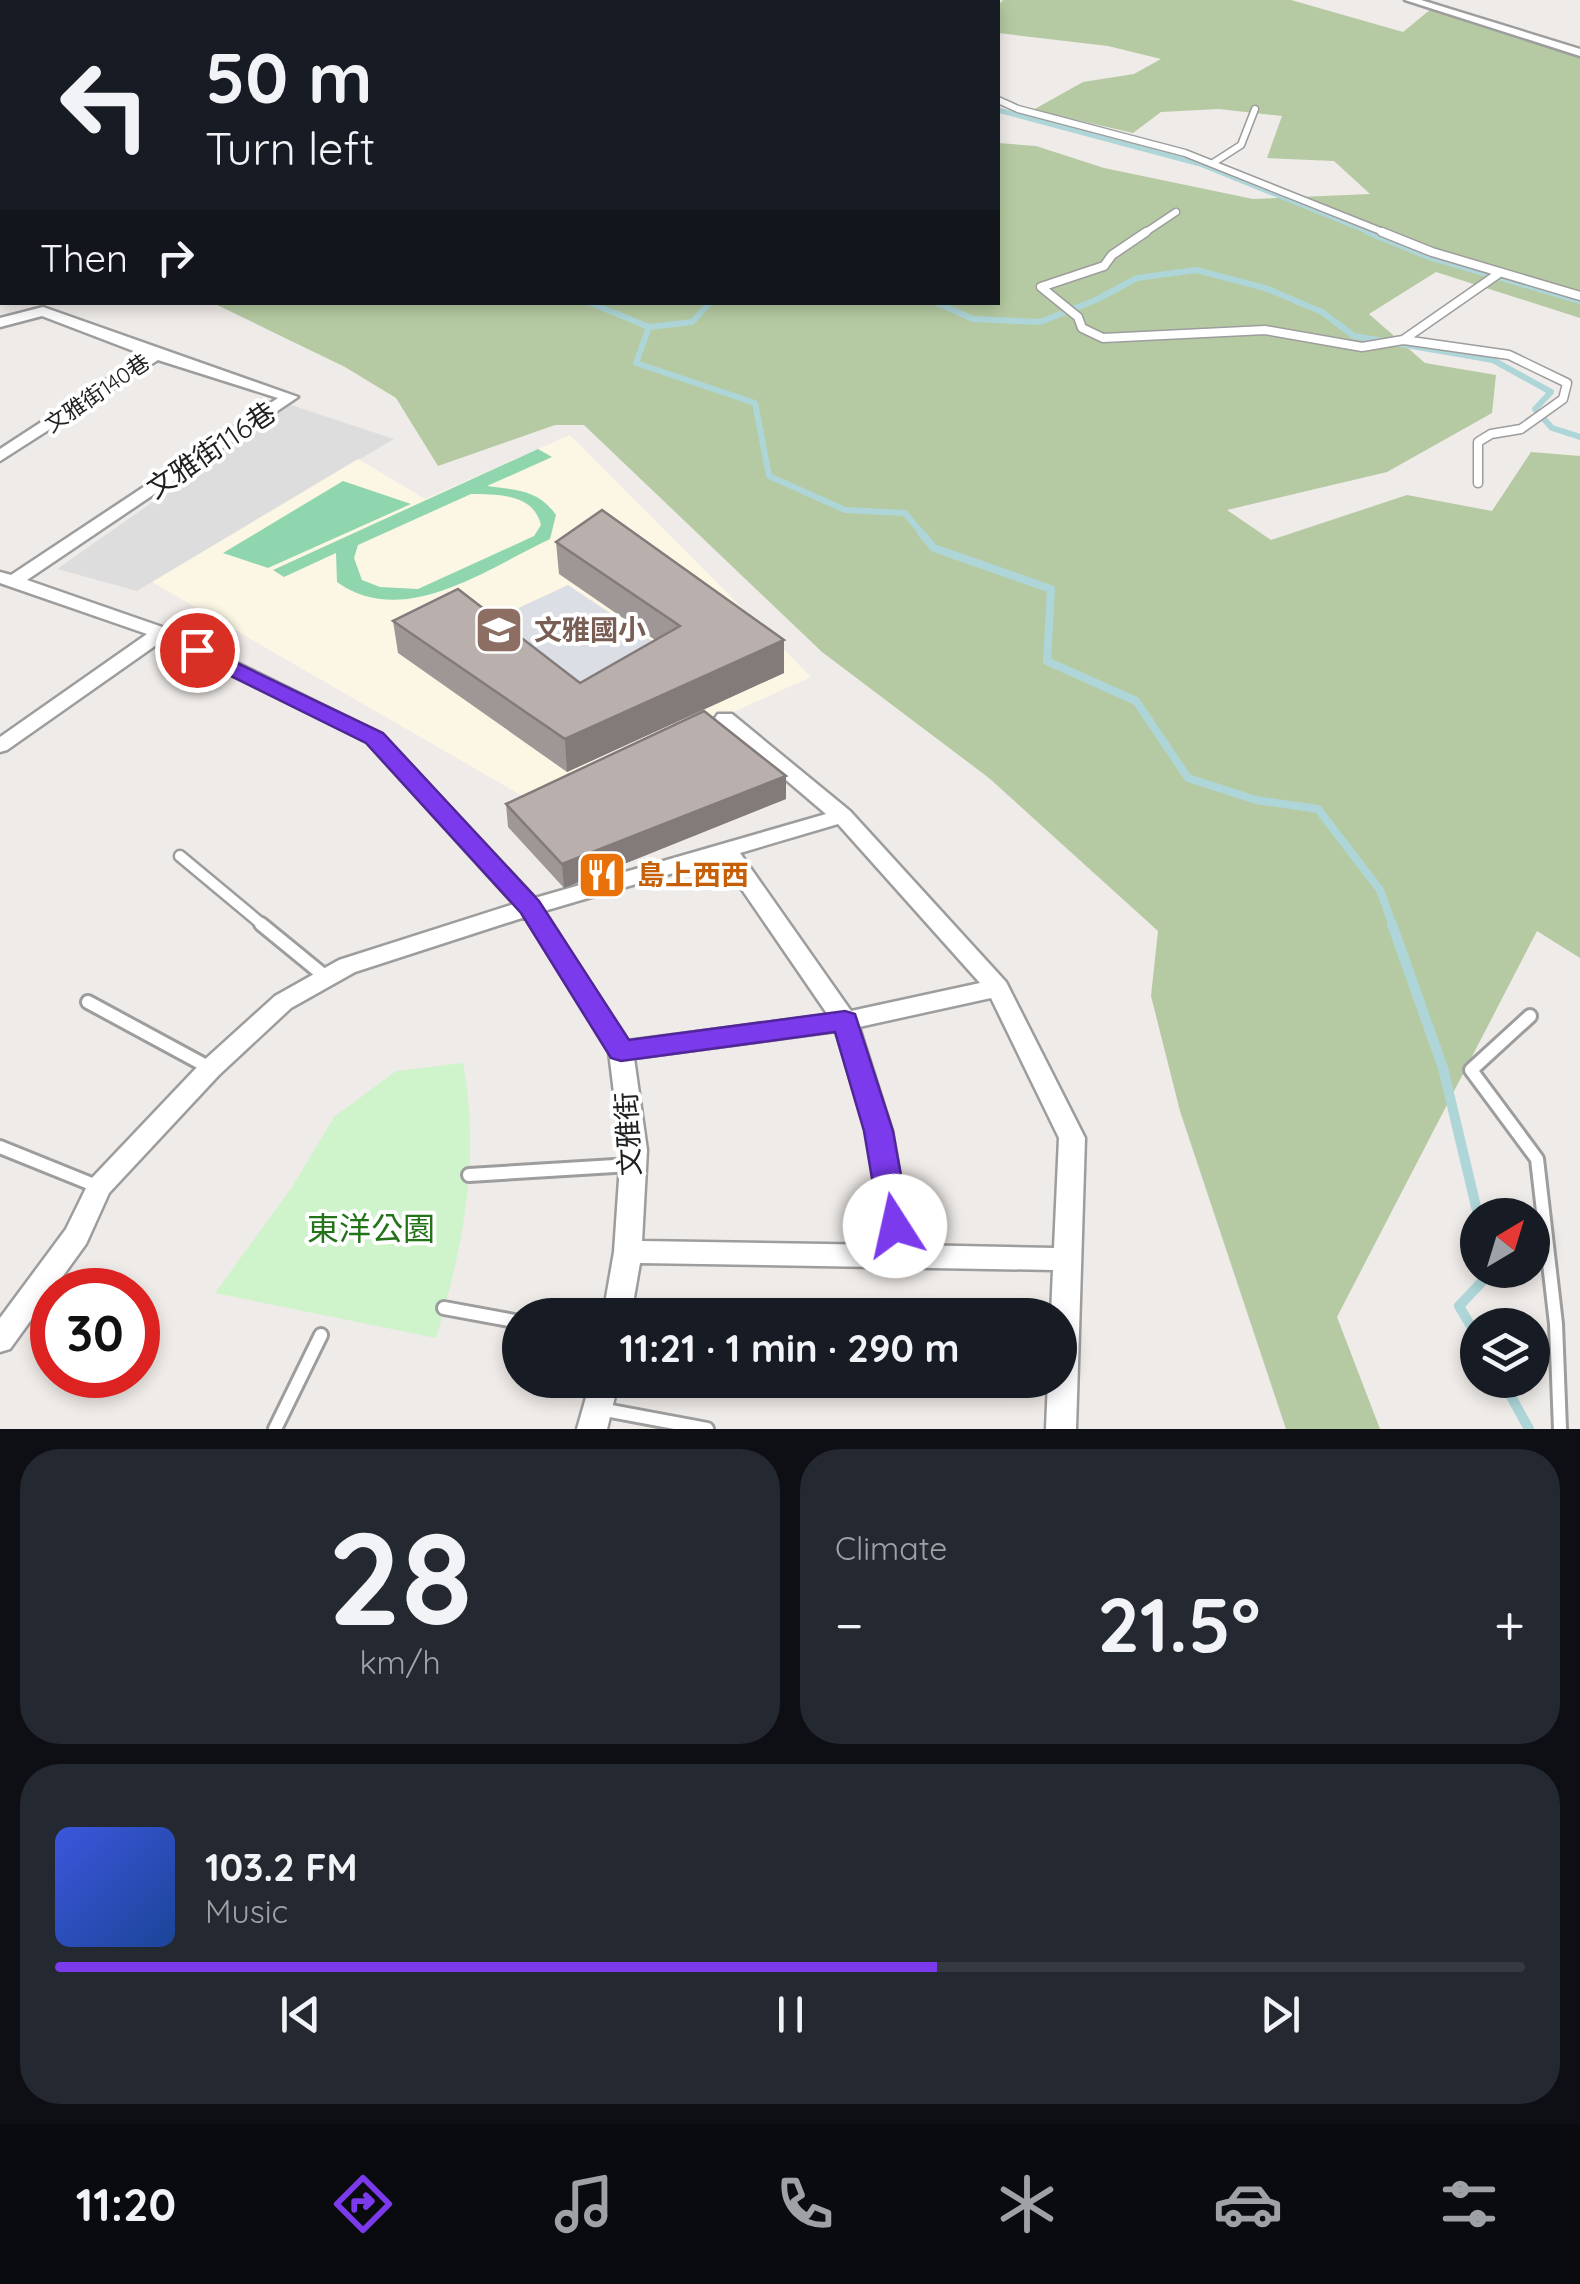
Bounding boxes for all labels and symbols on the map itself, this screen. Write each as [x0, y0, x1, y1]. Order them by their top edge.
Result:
street label: 文雅街140巷 [39, 348, 155, 438]
street label: 文雅街116巷 [140, 394, 282, 505]
school or university icon: 文雅國小 [473, 604, 525, 656]
pin [155, 608, 240, 693]
place label: 文雅國小 [534, 612, 646, 647]
restaurant icon: 島上西西 [576, 849, 628, 901]
place label: 島上西西 [637, 857, 749, 892]
street label: 文雅街 [608, 1091, 647, 1177]
position arrow [843, 1174, 947, 1278]
north arrow [1460, 1198, 1550, 1288]
park label: 東洋公園 [307, 1208, 435, 1248]
speed limit sign: 30 [30, 1268, 160, 1398]

